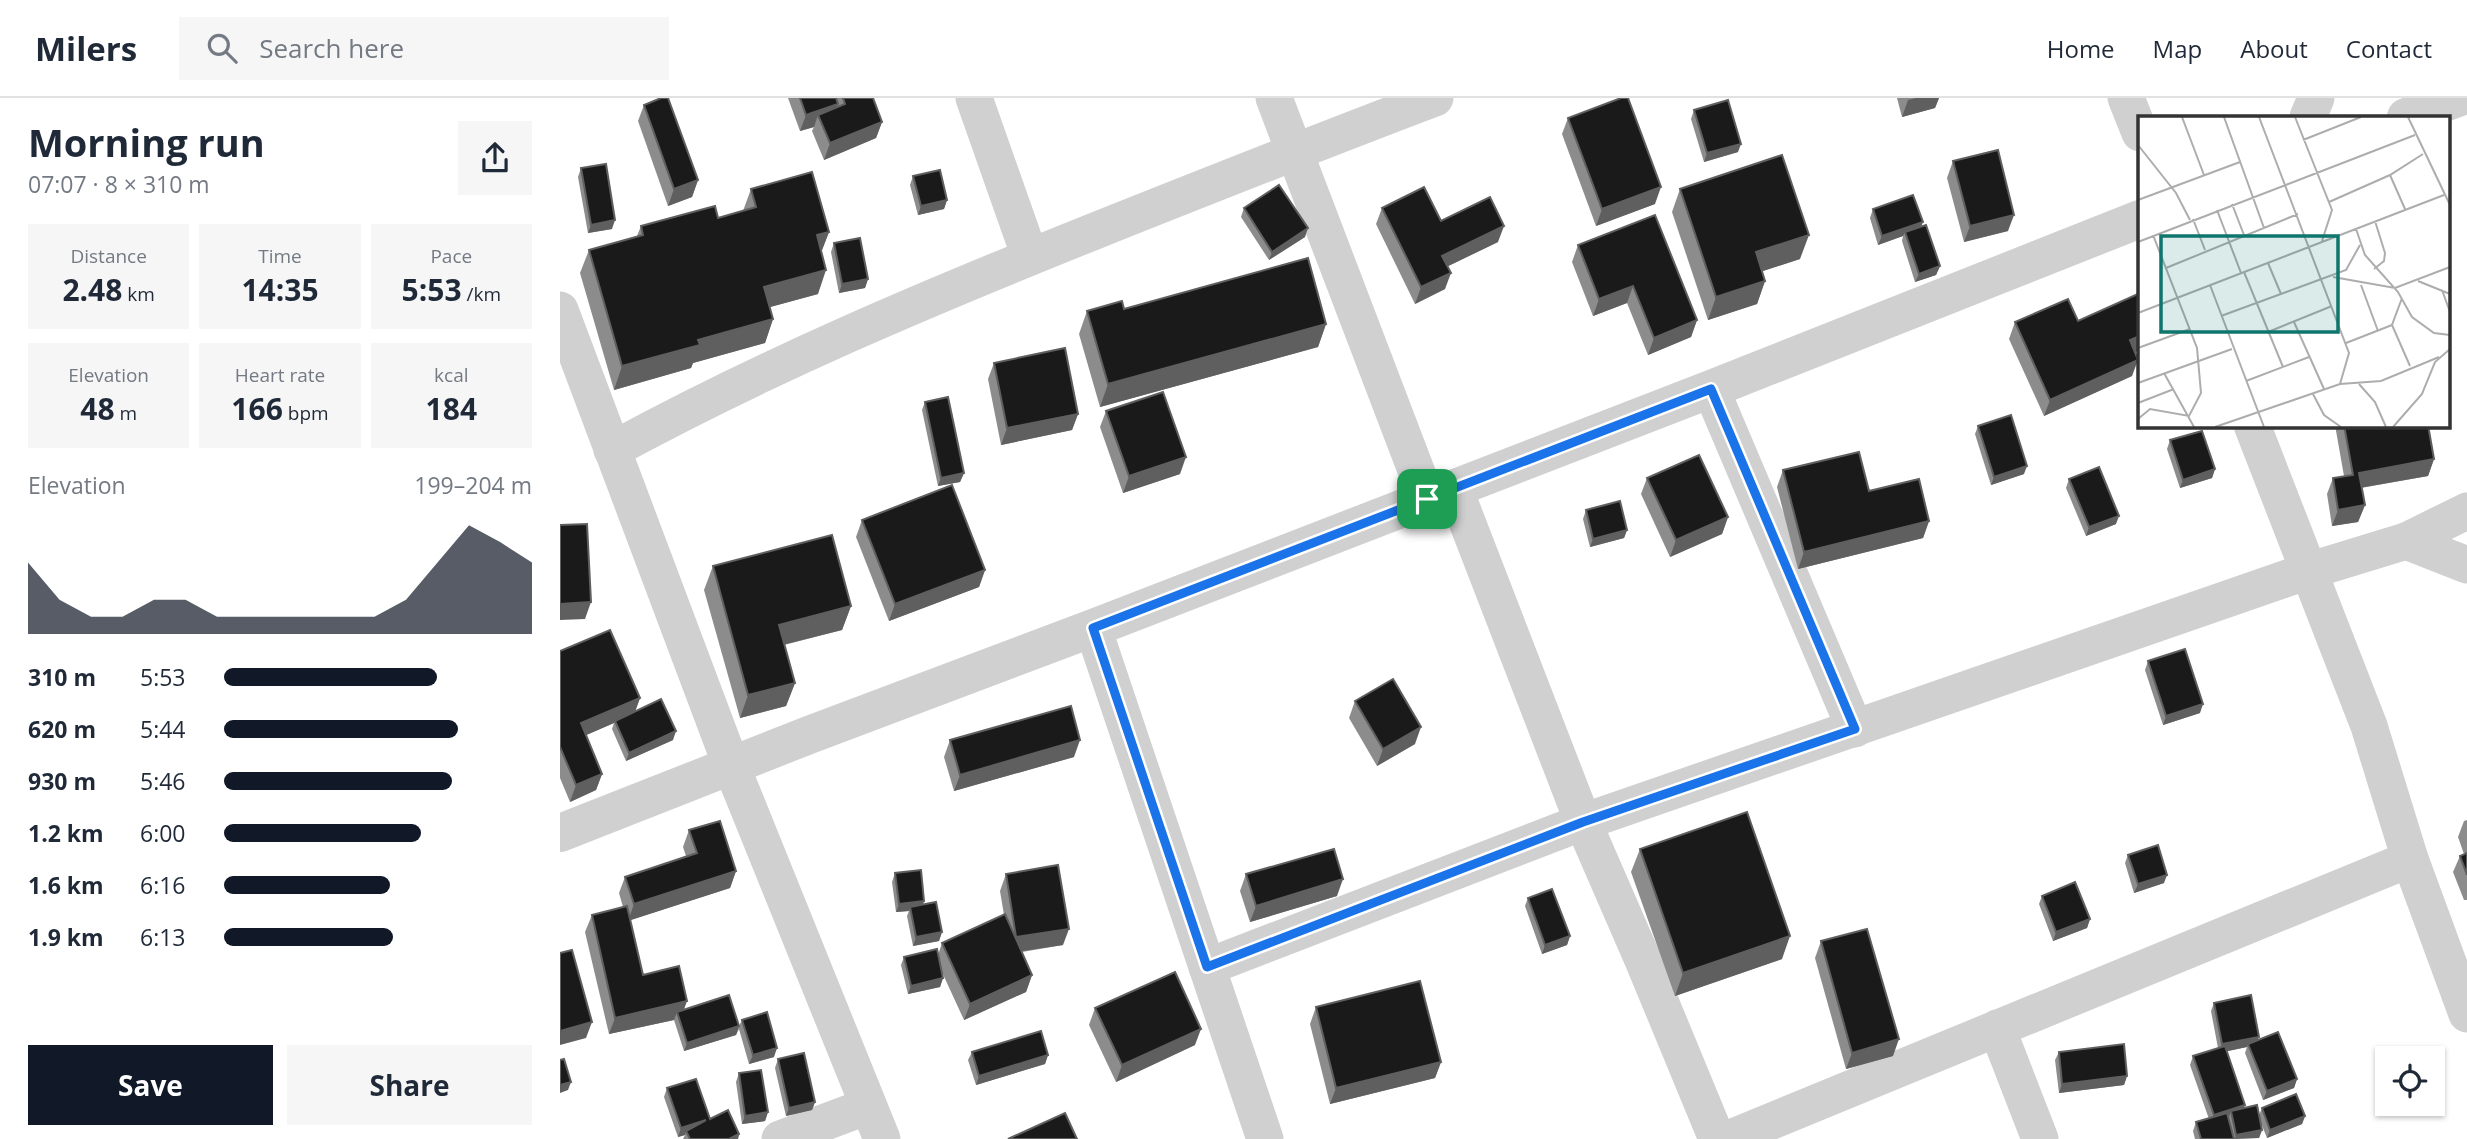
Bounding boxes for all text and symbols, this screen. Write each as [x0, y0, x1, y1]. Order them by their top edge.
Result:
search box [179, 17, 669, 80]
text: Milers [35, 26, 137, 71]
icon: search [203, 29, 241, 67]
text: Search here [259, 30, 404, 66]
text: Home [2047, 32, 2115, 65]
text: Map [2153, 32, 2202, 65]
text: About [2240, 32, 2308, 65]
text: Contact [2346, 32, 2432, 65]
text: Morning run [28, 116, 265, 168]
inset map [2138, 116, 2450, 427]
button: share [458, 121, 532, 195]
text: 07:07 · 8 × 310 m [28, 168, 210, 200]
text: Distance [70, 243, 147, 269]
text: Time [258, 243, 302, 269]
text: Pace [430, 243, 472, 269]
text: 2.48 [62, 269, 122, 310]
text: 14:35 [241, 269, 319, 310]
text: 5:53 [402, 269, 462, 310]
text: km [122, 281, 155, 307]
text: /km [462, 281, 501, 307]
text: Elevation [68, 362, 149, 388]
text: Heart rate [235, 362, 325, 388]
text: kcal [434, 362, 469, 388]
text: 48 [80, 388, 115, 429]
text: 166 [231, 388, 283, 429]
text: 184 [426, 388, 477, 429]
text: m [115, 400, 137, 426]
text: bpm [283, 400, 329, 426]
text: Elevation [28, 469, 126, 501]
text: 199–204 m [414, 469, 532, 501]
pin [1397, 469, 1457, 529]
icon: arrive [1408, 480, 1446, 518]
text: 310 m [28, 661, 96, 693]
text: 5:53 [140, 661, 186, 693]
text: 620 m [28, 713, 96, 745]
text: 5:44 [140, 713, 186, 745]
text: 930 m [28, 765, 96, 797]
text: 5:46 [140, 765, 186, 797]
text: 1.2 km [28, 817, 104, 849]
text: 6:00 [140, 817, 186, 849]
text: 1.6 km [28, 869, 104, 901]
text: 6:16 [140, 869, 186, 901]
text: 1.9 km [28, 921, 104, 953]
text: 6:13 [140, 921, 186, 953]
button: Save [28, 1045, 273, 1125]
button: Share [287, 1045, 532, 1125]
map controls [2375, 1046, 2445, 1116]
button: locate [2375, 1046, 2445, 1116]

